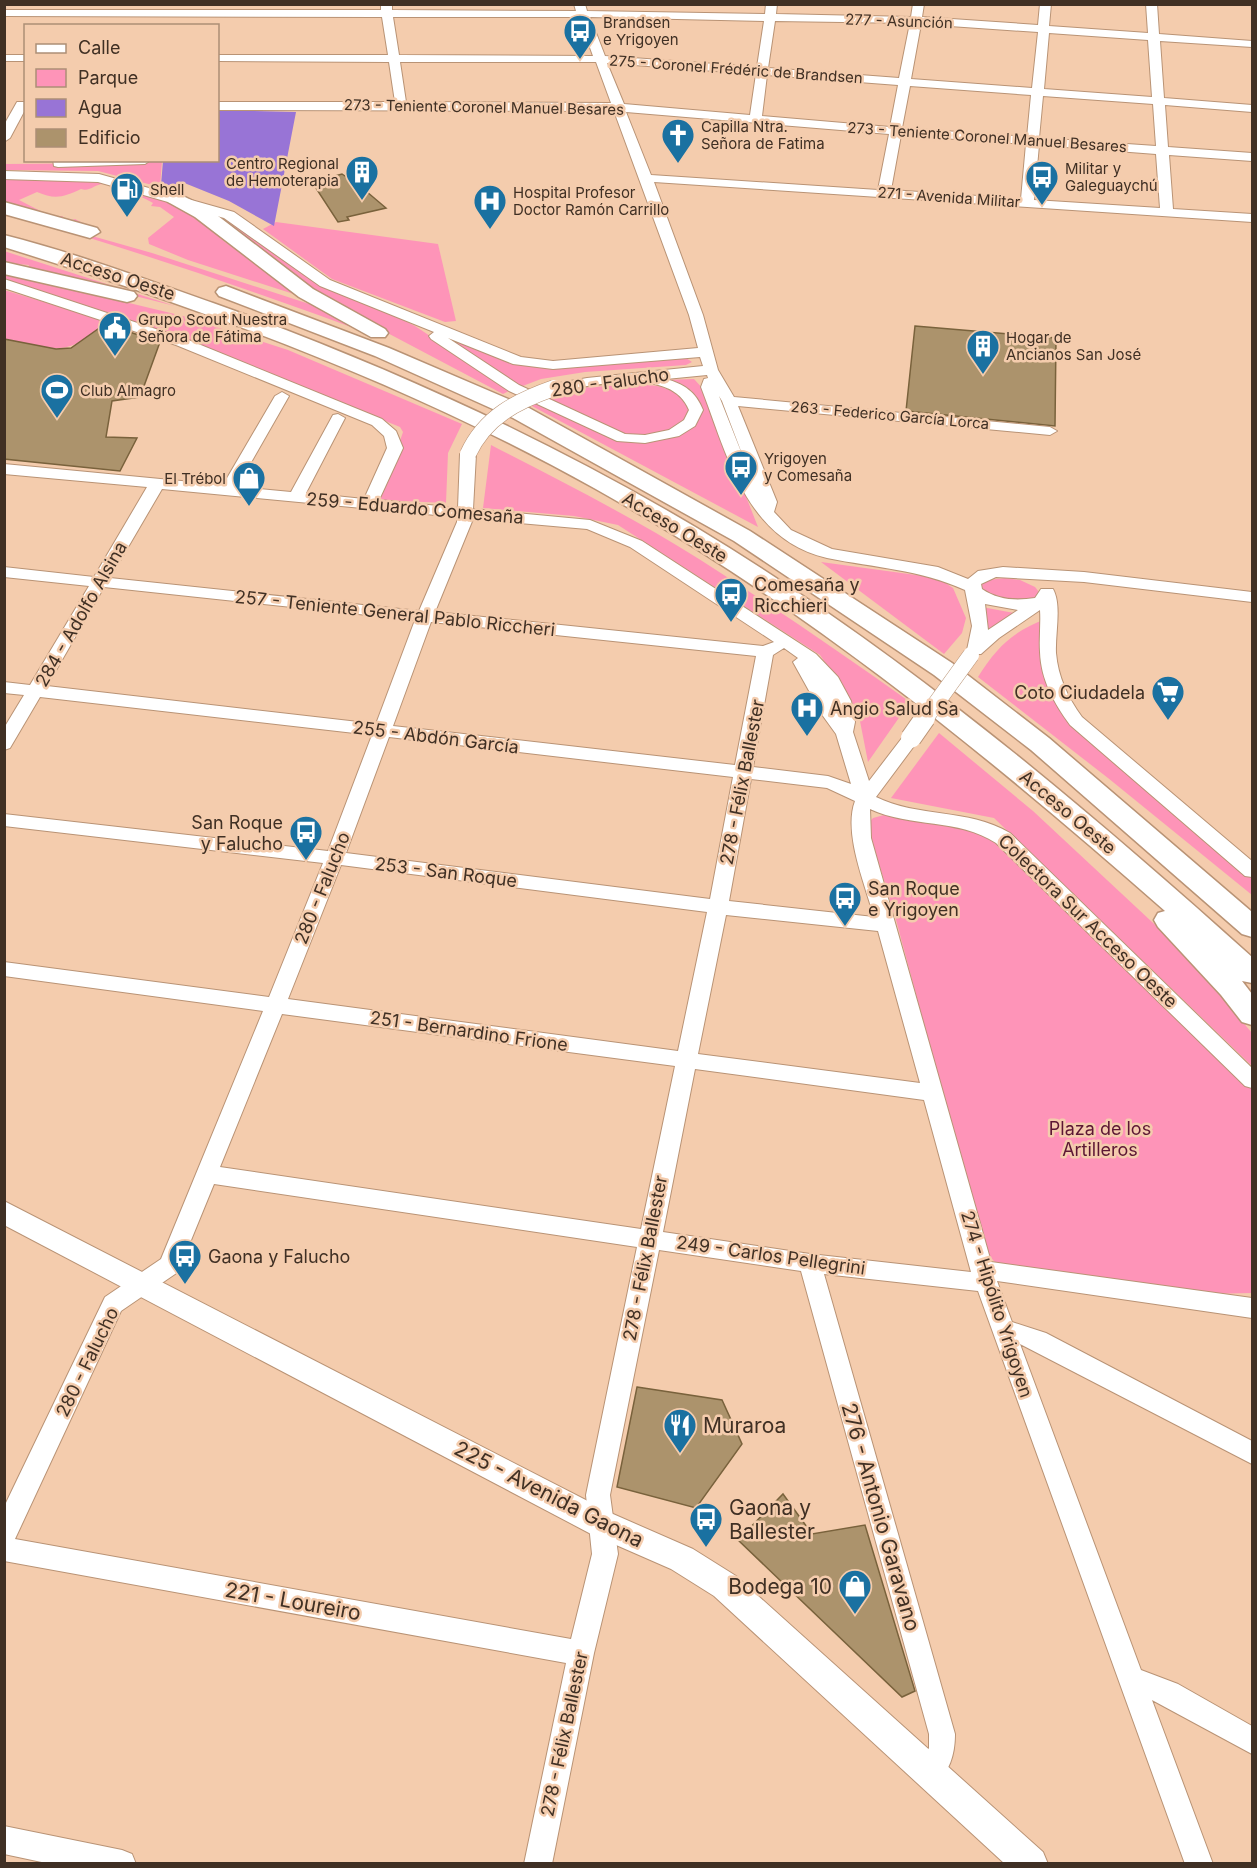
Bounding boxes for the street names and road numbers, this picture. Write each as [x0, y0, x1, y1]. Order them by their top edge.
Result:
street label: 277 - Asunción [845, 10, 953, 32]
street label: 275 - Coronel Frédéric de Brandsen [609, 51, 863, 87]
street label: 273 - Teniente Coronel Manuel Besares [344, 95, 624, 119]
street label: 273 - Teniente Coronel Manuel Besares [847, 118, 1127, 156]
street label: 271 - Avenida Militar [877, 183, 1021, 211]
street label: Acceso Oeste [58, 248, 178, 304]
street label: 280 - Falucho [550, 363, 670, 401]
street label: 263 - Federico García Lorca [790, 397, 990, 433]
street label: Acceso Oeste [619, 487, 731, 567]
street label: 259 - Eduardo Comesaña [305, 488, 525, 528]
street label: 284 - Adolfo Alsina [31, 538, 131, 690]
street label: 257 - Teniente General Pablo Riccheri [234, 586, 556, 640]
street label: 278 - Félix Ballester [716, 697, 768, 866]
street label: 255 - Abdón García [352, 716, 520, 758]
street label: Acceso Oeste [1016, 766, 1120, 858]
street label: 280 - Falucho [290, 829, 354, 947]
street label: Colectora Sur Acceso Oeste [994, 830, 1182, 1012]
street label: 253 - San Roque [374, 853, 518, 891]
street label: 251 - Bernardino Frione [369, 1007, 569, 1055]
street label: 278 - Félix Ballester [619, 1173, 671, 1342]
street label: 274 - Hipólito Yrigoyen [957, 1208, 1037, 1400]
street label: 249 - Carlos Pellegrini [675, 1231, 867, 1279]
street label: 280 - Falucho [52, 1304, 122, 1420]
street label: 276 - Antonio Garavano [836, 1400, 926, 1634]
street label: 225 - Avenida Gaona [450, 1435, 648, 1553]
street label: 221 - Loureiro [223, 1577, 363, 1625]
street label: 278 - Félix Ballester [536, 1649, 592, 1818]

